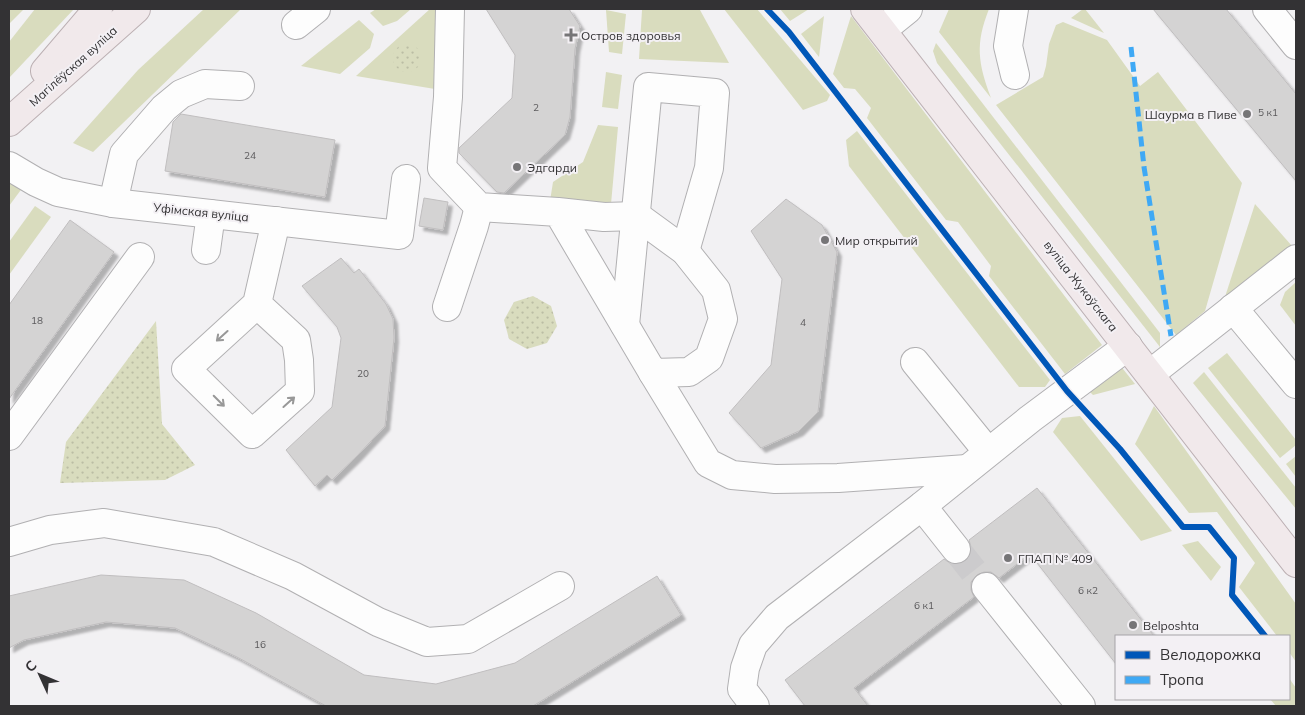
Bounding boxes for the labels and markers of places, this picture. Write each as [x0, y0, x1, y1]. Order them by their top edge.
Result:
place label: Остров здоровья [581, 28, 681, 43]
marker: Остров здоровья [565, 29, 577, 41]
place label: Шаурма в Пиве [1145, 107, 1237, 122]
marker: Шаурма в Пиве [1241, 108, 1253, 120]
place label: Эдгарди [527, 160, 577, 175]
marker: Эдгарди [511, 161, 523, 173]
place label: Мир открытий [835, 233, 918, 248]
marker: Мир открытий [819, 234, 831, 246]
place label: ГПАП № 409 [1018, 551, 1093, 566]
marker: ГПАП № 409 [1002, 552, 1014, 564]
place label: Belposhta [1143, 618, 1199, 633]
marker: Belposhta [1127, 619, 1139, 631]

